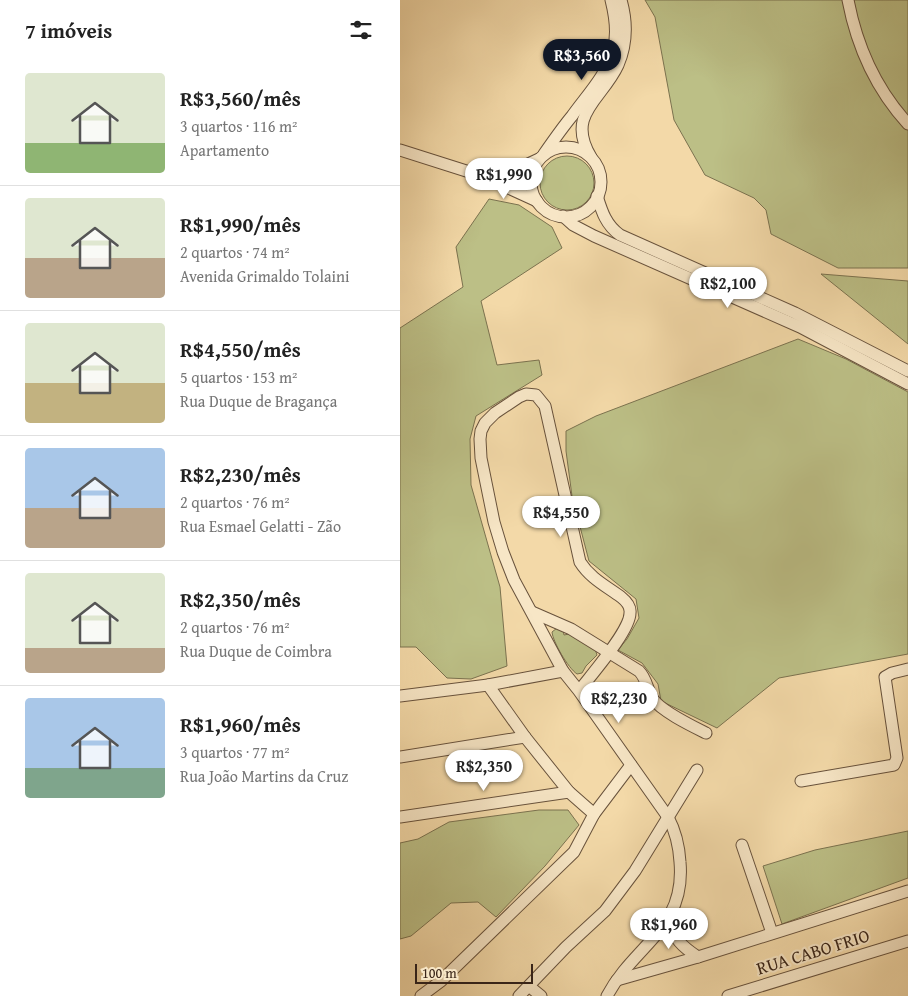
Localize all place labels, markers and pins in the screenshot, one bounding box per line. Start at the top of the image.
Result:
pin: R$3,560 [536,38,628,81]
pin: R$1,990 [458,158,550,200]
pin: R$2,100 [682,266,774,309]
pin: R$4,550 [515,496,607,538]
pin: R$2,230 [573,682,665,724]
pin: R$2,350 [438,750,530,792]
pin: R$1,960 [623,908,715,950]

